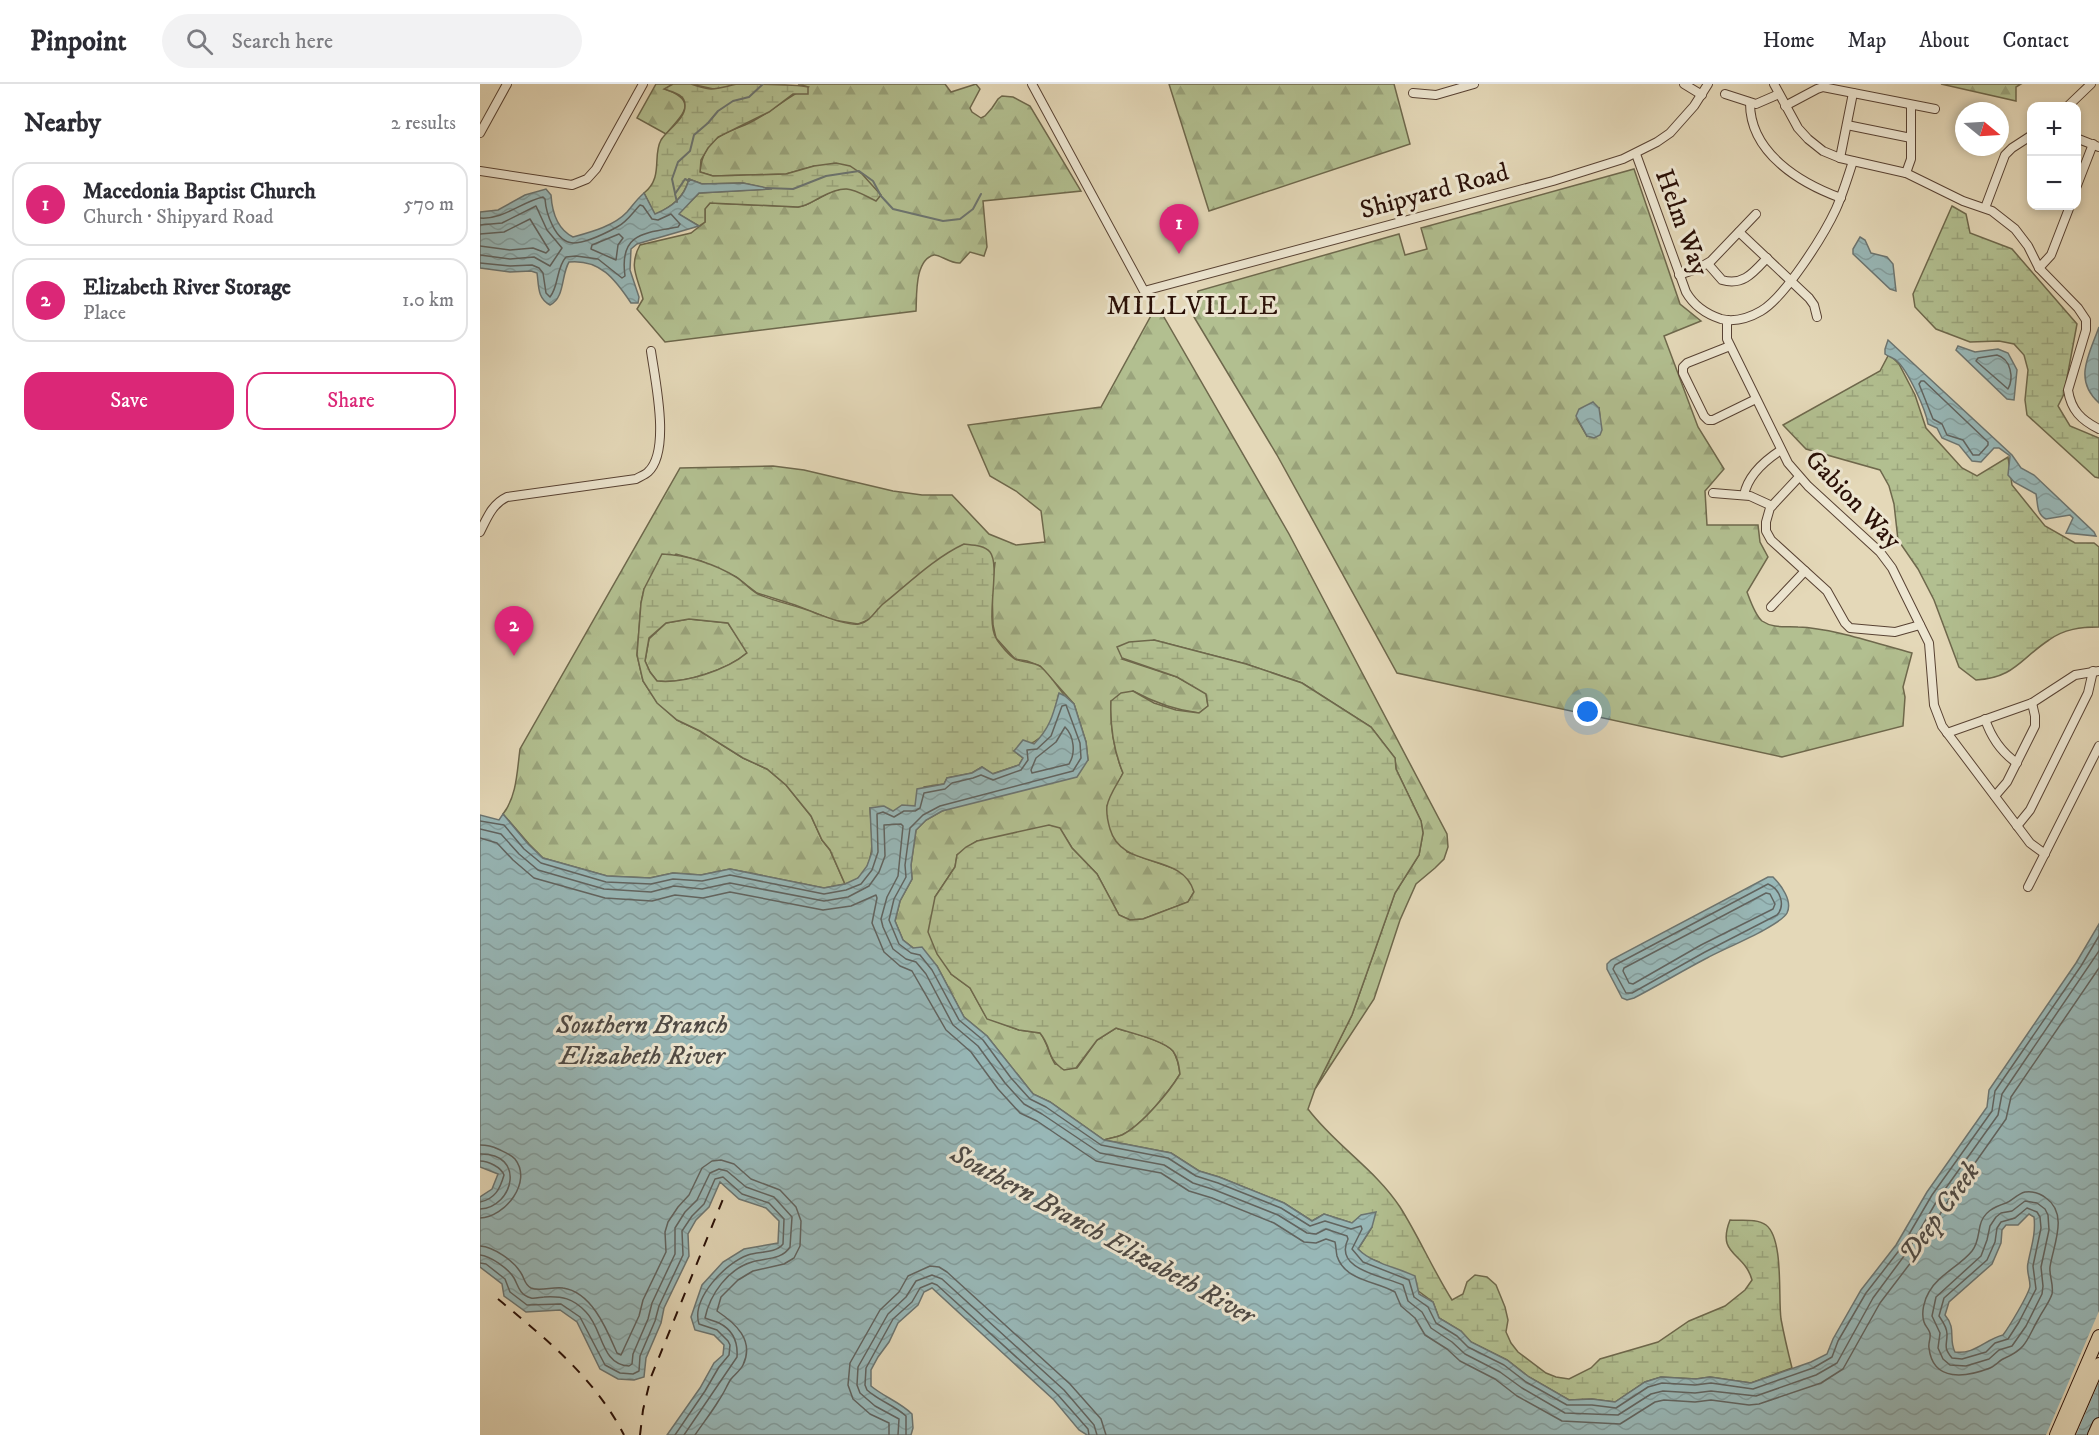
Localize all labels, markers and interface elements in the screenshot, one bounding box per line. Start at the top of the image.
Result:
search box [162,14,582,68]
text: Pinpoint [30,24,126,59]
icon: search [183,25,216,58]
text: Search here [231,28,333,55]
text: Home [1763,28,1815,54]
text: Map [1848,28,1886,54]
text: About [1919,28,1970,54]
text: Contact [2003,28,2069,54]
north arrow [1955,102,2009,156]
map controls [2027,102,2081,210]
button: + [2027,102,2081,156]
text: Nearby [24,107,101,140]
text: 2 results [391,111,456,136]
street label: Shipyard Road [1357,156,1512,227]
button: − [2027,156,2081,210]
street label: Helm Way [1647,165,1716,281]
text: Macedonia Baptist Church [83,178,316,205]
text: 1 [42,192,49,217]
text: 570 m [403,192,454,217]
pin: 1 [1160,204,1198,254]
text: Church · Shipyard Road [83,205,273,230]
text: Elizabeth River Storage [83,274,291,301]
text: 2 [41,288,50,313]
text: 1.0 km [402,288,454,313]
district label: MILLVILLE [1107,289,1279,323]
text: Place [83,301,126,326]
button: Save [24,372,234,430]
button: Share [246,372,456,430]
street label: Gabion Way [1797,443,1909,557]
pin: 2 [495,606,534,656]
your location [1573,697,1602,726]
water label: Southern Branch Elizabeth River [555,1008,728,1073]
water label: Southern Branch Elizabeth River [944,1136,1263,1334]
water label: Deep Creek [1892,1155,1988,1270]

